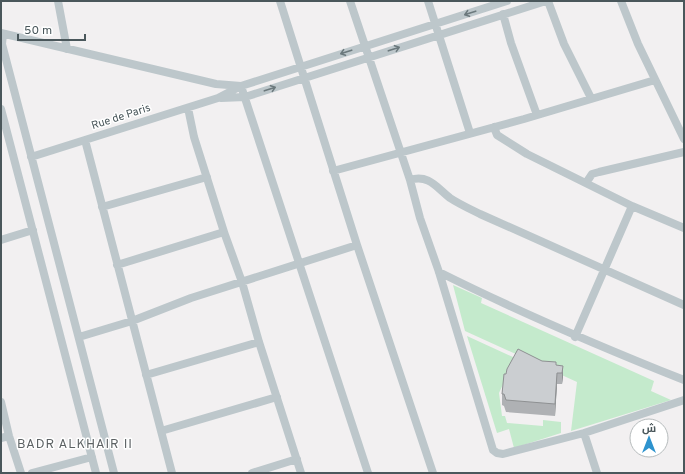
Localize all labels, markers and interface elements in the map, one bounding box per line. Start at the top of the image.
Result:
one-way arrow [464,10,477,17]
scale bar [18,16,85,42]
text: 50 m [24,23,52,39]
one-way arrow [387,45,399,53]
one-way arrow [340,49,353,56]
one-way arrow [263,85,276,92]
street label: Rue de Paris [90,101,152,133]
north arrow [629,418,669,458]
text: ش [642,422,656,436]
district label: BADR ALKHAIR II [17,437,133,453]

